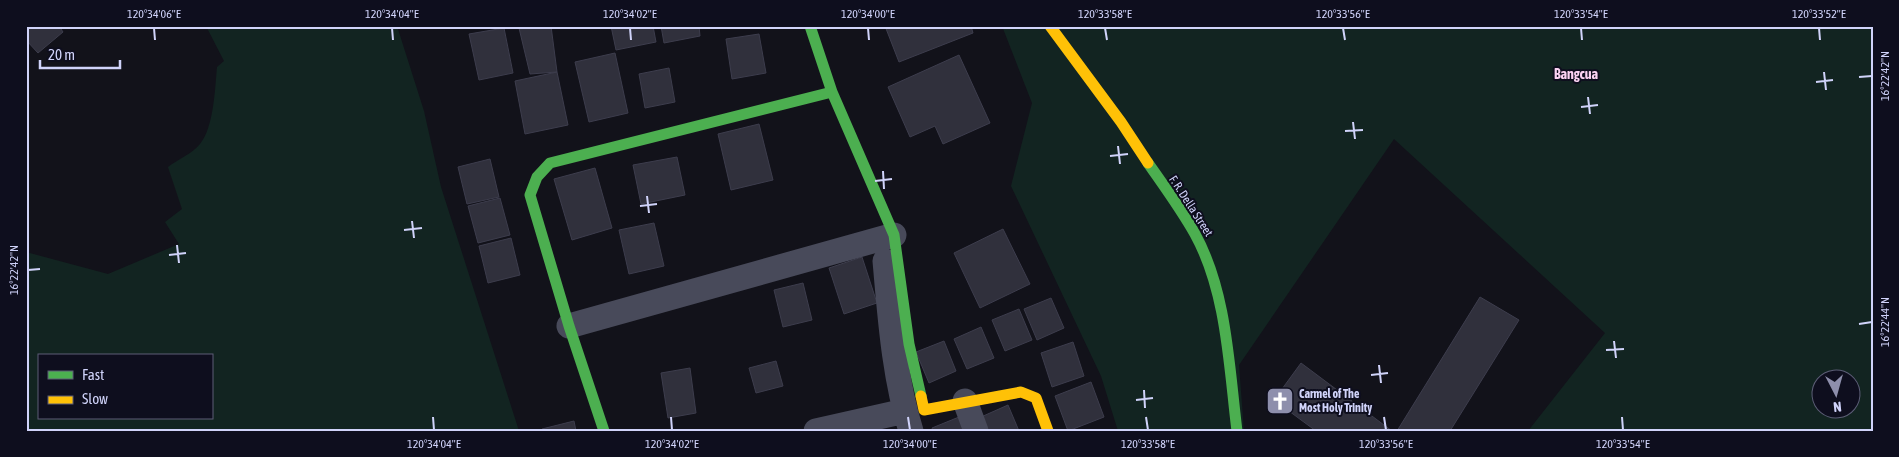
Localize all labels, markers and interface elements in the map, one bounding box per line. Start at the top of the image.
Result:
text: 120°34'06"E [127,7,181,21]
text: 120°34'04"E [365,7,419,21]
text: 120°34'02"E [603,7,657,21]
text: 120°34'00"E [841,7,895,21]
text: 120°33'58"E [1078,7,1132,21]
text: 120°33'56"E [1316,7,1370,21]
text: 120°33'54"E [1554,7,1608,21]
text: 120°33'52"E [1792,7,1846,21]
scale bar [40,38,120,70]
text: 20 m [48,46,75,63]
text: 16°22'42"N [1878,51,1892,101]
district label: Bangcua [1554,66,1599,82]
street label: F. R. Della Street [1166,173,1216,240]
text: 16°22'42"N [7,245,21,295]
text: 16°22'44"N [1878,297,1892,347]
legend [38,354,212,420]
text: Fast [82,366,104,383]
north arrow [1812,370,1862,420]
church icon: Carmel of The Most Holy Trinity [1265,386,1295,416]
place label: Carmel of The Most Holy Trinity [1299,387,1372,415]
text: Slow [82,390,108,407]
text: N [1832,399,1842,415]
text: 120°34'04"E [407,437,461,451]
text: 120°34'02"E [645,437,699,451]
text: 120°34'00"E [883,437,937,451]
text: 120°33'58"E [1121,437,1175,451]
text: 120°33'56"E [1359,437,1413,451]
text: 120°33'54"E [1596,437,1650,451]

